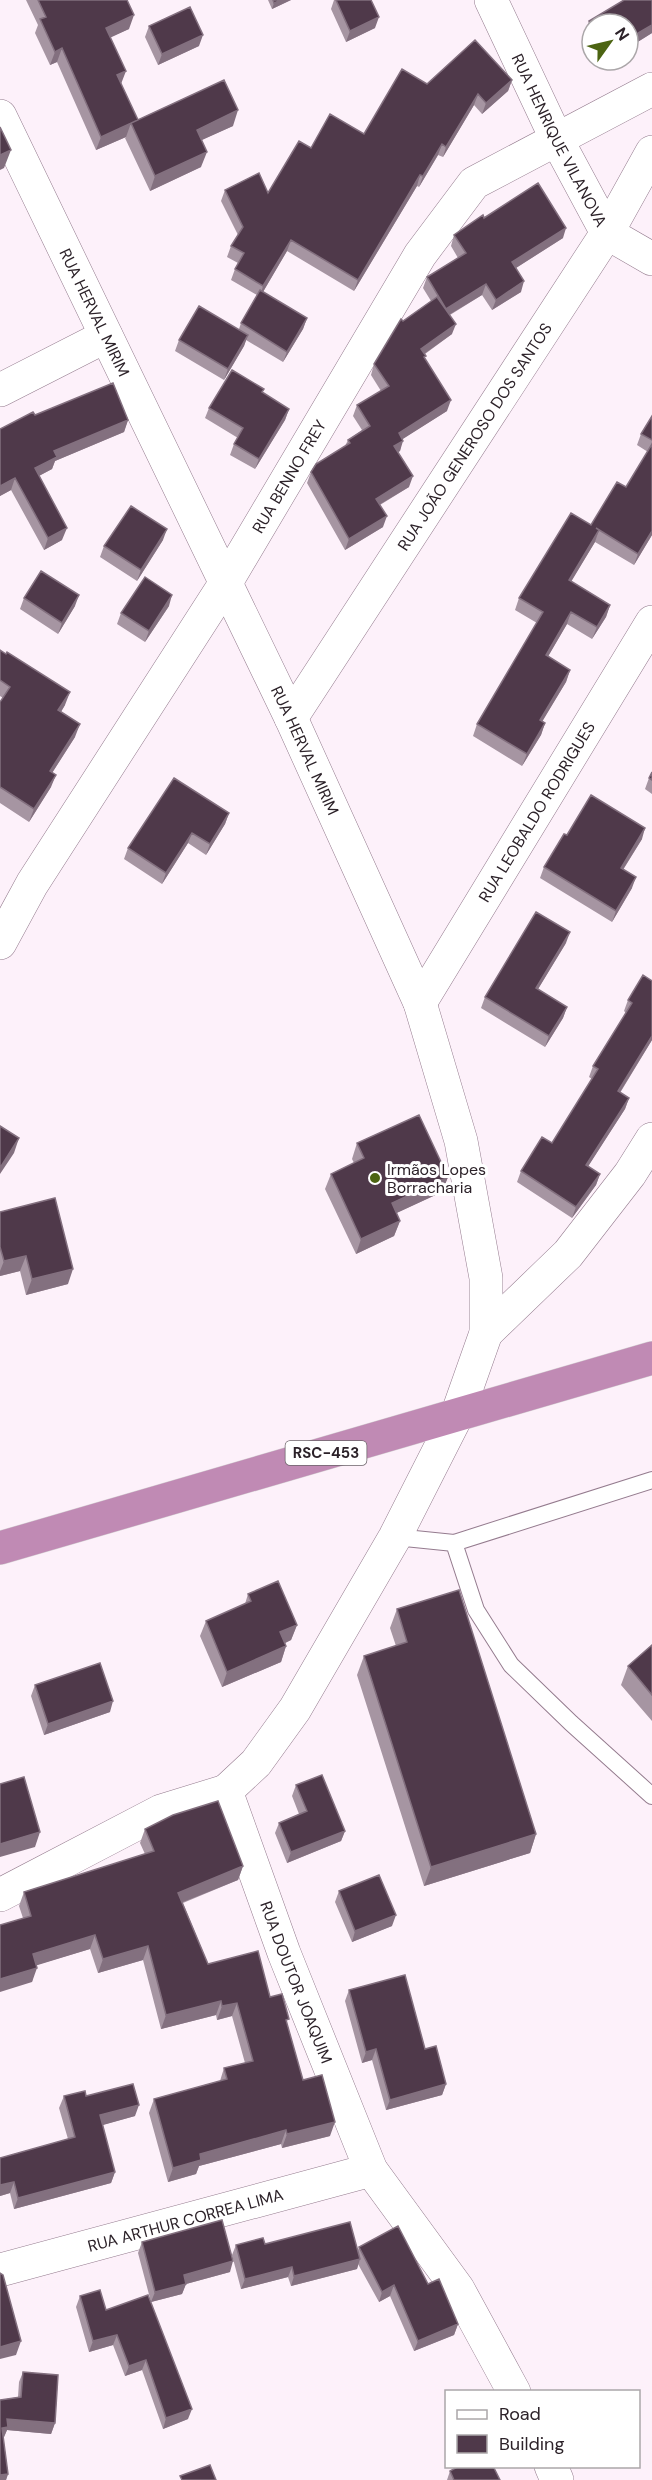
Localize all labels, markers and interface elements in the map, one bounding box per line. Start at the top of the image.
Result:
north arrow [580,12,640,72]
text: N [610,23,634,45]
street label: RUA HENRIQUE VILANOVA [507,50,612,231]
street label: RUA HERVAL MIRIM [55,245,134,380]
street label: RUA JOÃO GENEROSO DOS SANTOS [393,319,557,555]
street label: RUA BENNO FREY [248,416,331,537]
street label: RUA HERVAL MIRIM [266,683,344,818]
street label: RUA LEOBALDO RODRIGUES [474,718,600,906]
place label: Irmãos Lopes Borracharia [387,1159,486,1198]
marker: Irmãos Lopes Borracharia [368,1171,382,1185]
road number: RSC-453 [286,1441,366,1465]
street label: RUA DOUTOR JOAQUIM [255,1898,337,2067]
street label: RUA ARTHUR CORREA LIMA [85,2184,286,2257]
legend [445,2390,640,2468]
text: Road [499,2402,541,2426]
text: Building [499,2432,564,2456]

